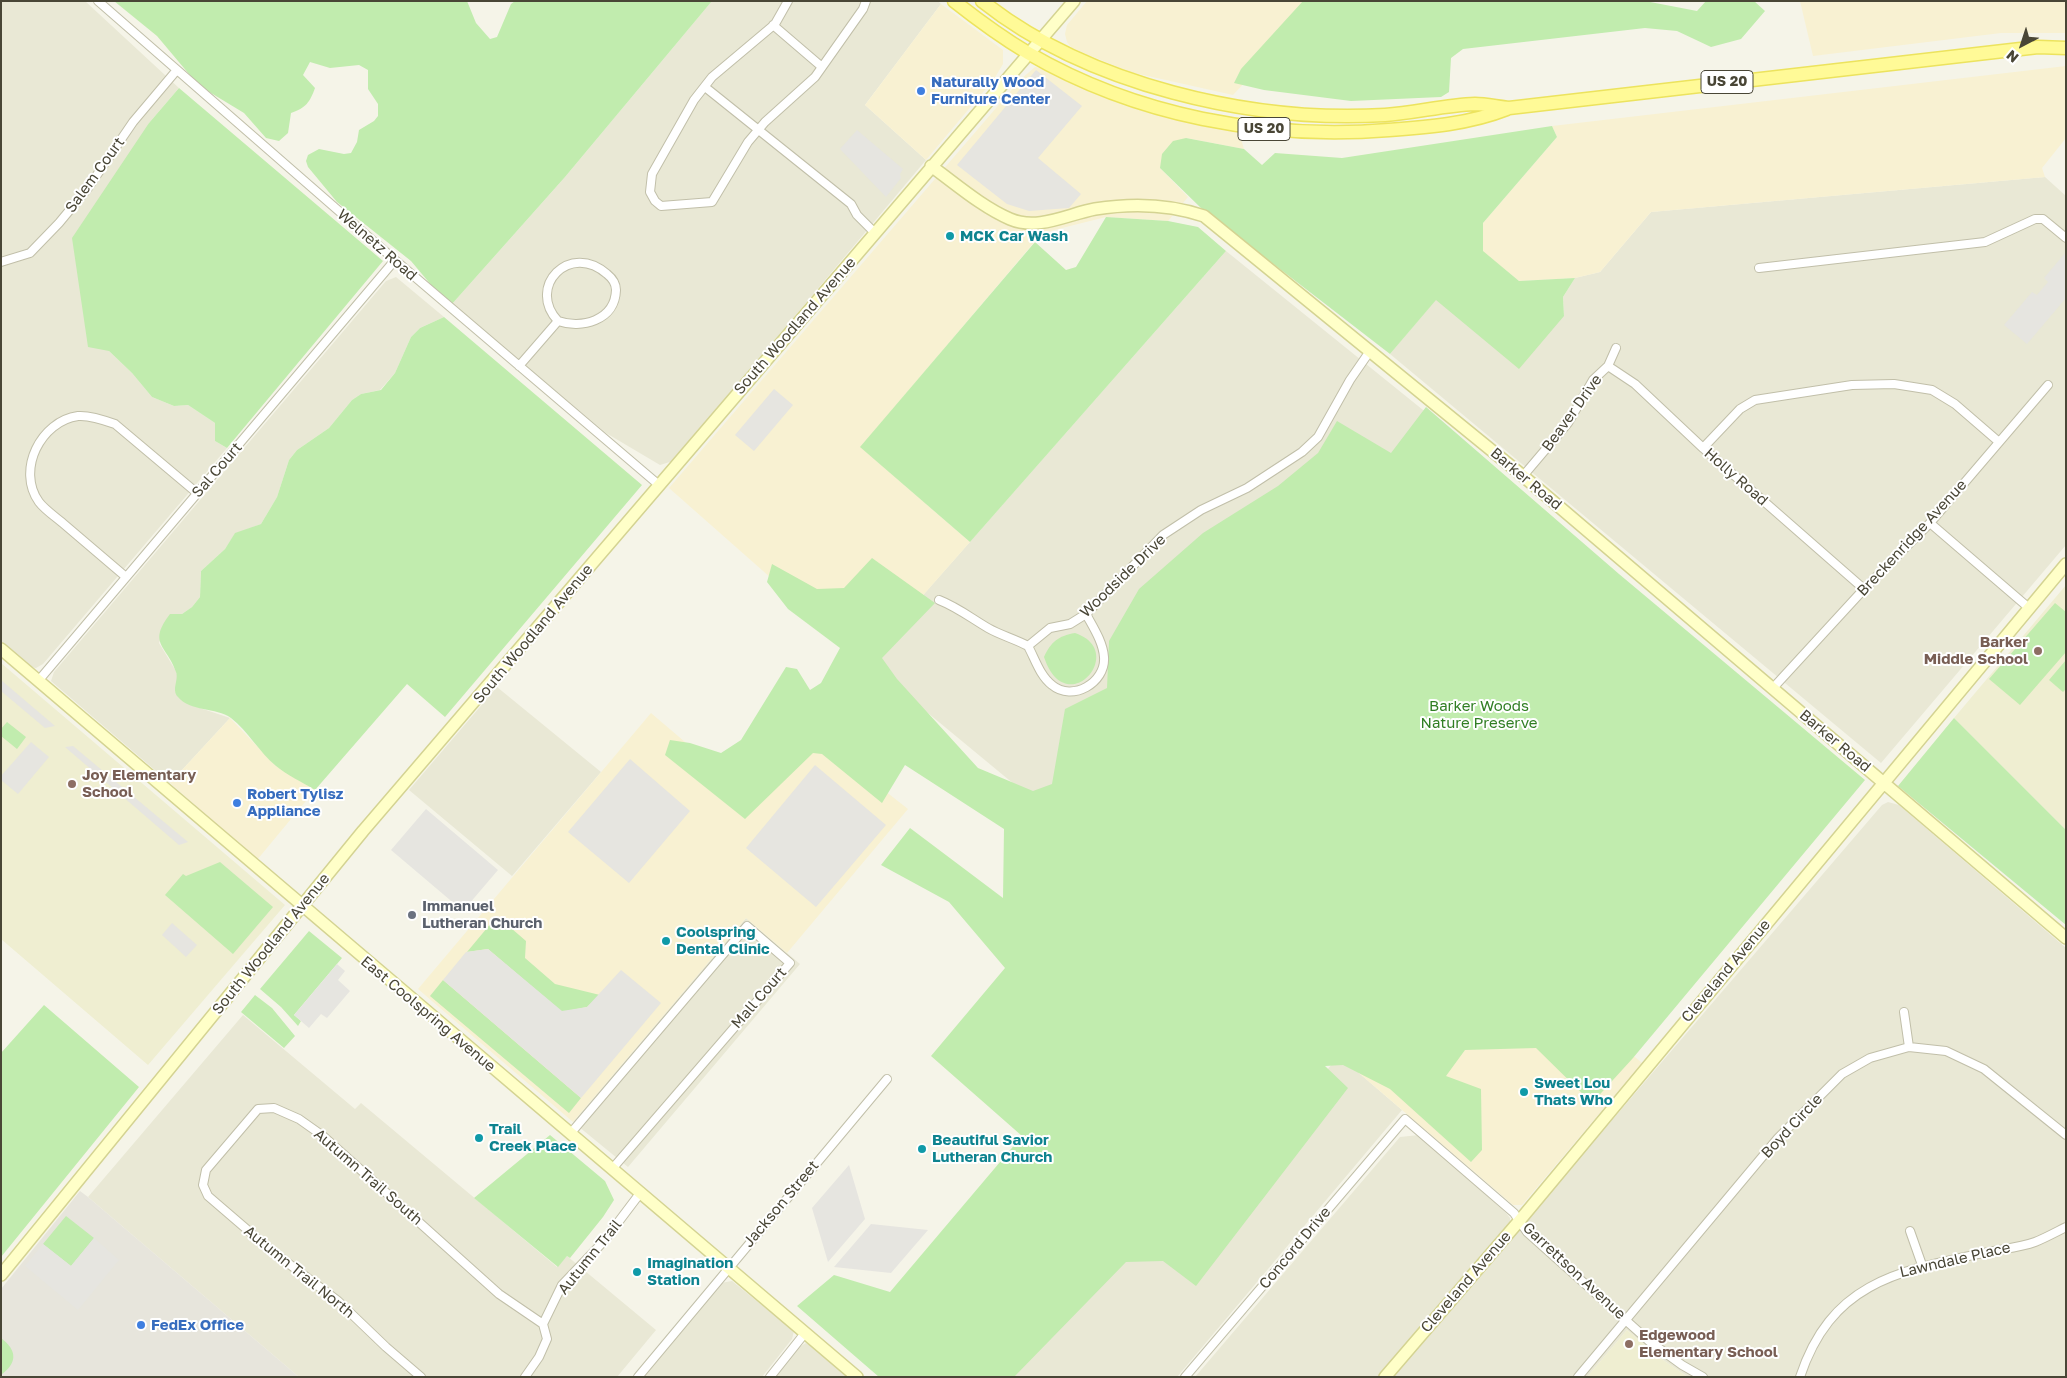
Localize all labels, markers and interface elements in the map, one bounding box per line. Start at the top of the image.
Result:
north arrow [1997,20,2047,70]
text: N [2003,47,2022,67]
road number: US 20 [1701,70,1753,94]
place label: Naturally Wood Furniture Center [931,73,1050,108]
marker: Naturally Wood Furniture Center [915,85,927,97]
road number: US 20 [1238,118,1290,140]
street label: Salem Court [62,134,128,216]
street label: Welnetz Road [333,206,421,284]
place label: MCK Car Wash [960,227,1068,245]
marker: MCK Car Wash [944,230,956,242]
street label: South Woodland Avenue [730,254,860,398]
street label: Beaver Drive [1538,371,1606,455]
street label: Sal Court [188,439,246,501]
street label: Barker Road [1487,444,1565,514]
street label: Holly Road [1700,444,1772,510]
street label: Breckenridge Avenue [1853,476,1971,600]
street label: Woodside Drive [1077,531,1169,621]
street label: South Woodland Avenue [470,561,596,707]
place label: Barker Middle School [1924,633,2028,668]
marker: Barker Middle School [2032,645,2044,657]
park label: Barker Woods Nature Preserve [1421,697,1537,732]
street label: Barker Road [1796,706,1874,776]
place label: Joy Elementary School [82,766,196,801]
marker: Joy Elementary School [66,778,78,790]
place label: Robert Tylisz Appliance [247,785,344,820]
marker: Robert Tylisz Appliance [231,797,243,809]
street label: South Woodland Avenue [209,870,333,1018]
place label: Immanuel Lutheran Church [422,897,542,932]
marker: Immanuel Lutheran Church [406,909,418,921]
street label: Cleveland Avenue [1678,916,1774,1026]
place label: Coolspring Dental Clinic [676,923,770,958]
marker: Coolspring Dental Clinic [660,935,672,947]
street label: East Coolspring Avenue [357,952,499,1076]
street label: Mall Court [728,964,790,1032]
place label: Sweet Lou Thats Who [1534,1074,1613,1109]
marker: Sweet Lou Thats Who [1518,1086,1530,1098]
street label: Boyd Circle [1758,1090,1826,1162]
place label: Trail Creek Place [489,1120,577,1155]
street label: Autumn Trail South [310,1125,426,1229]
place label: Beautiful Savior Lutheran Church [932,1131,1052,1166]
marker: Trail Creek Place [473,1132,485,1144]
marker: Beautiful Savior Lutheran Church [916,1143,928,1155]
street label: Jackson Street [739,1157,823,1251]
street label: Concord Drive [1256,1203,1334,1293]
street label: Autumn Trail [554,1216,626,1298]
street label: Garrettson Avenue [1519,1219,1629,1323]
street label: Autumn Trail North [240,1222,358,1322]
street label: Cleveland Avenue [1417,1228,1515,1336]
street label: Lawndale Place [1898,1239,2012,1281]
place label: Imagination Station [647,1254,733,1289]
marker: Imagination Station [631,1266,643,1278]
place label: FedEx Office [151,1316,244,1334]
marker: FedEx Office [135,1319,147,1331]
place label: Edgewood Elementary School [1639,1326,1778,1361]
marker: Edgewood Elementary School [1623,1338,1635,1350]

